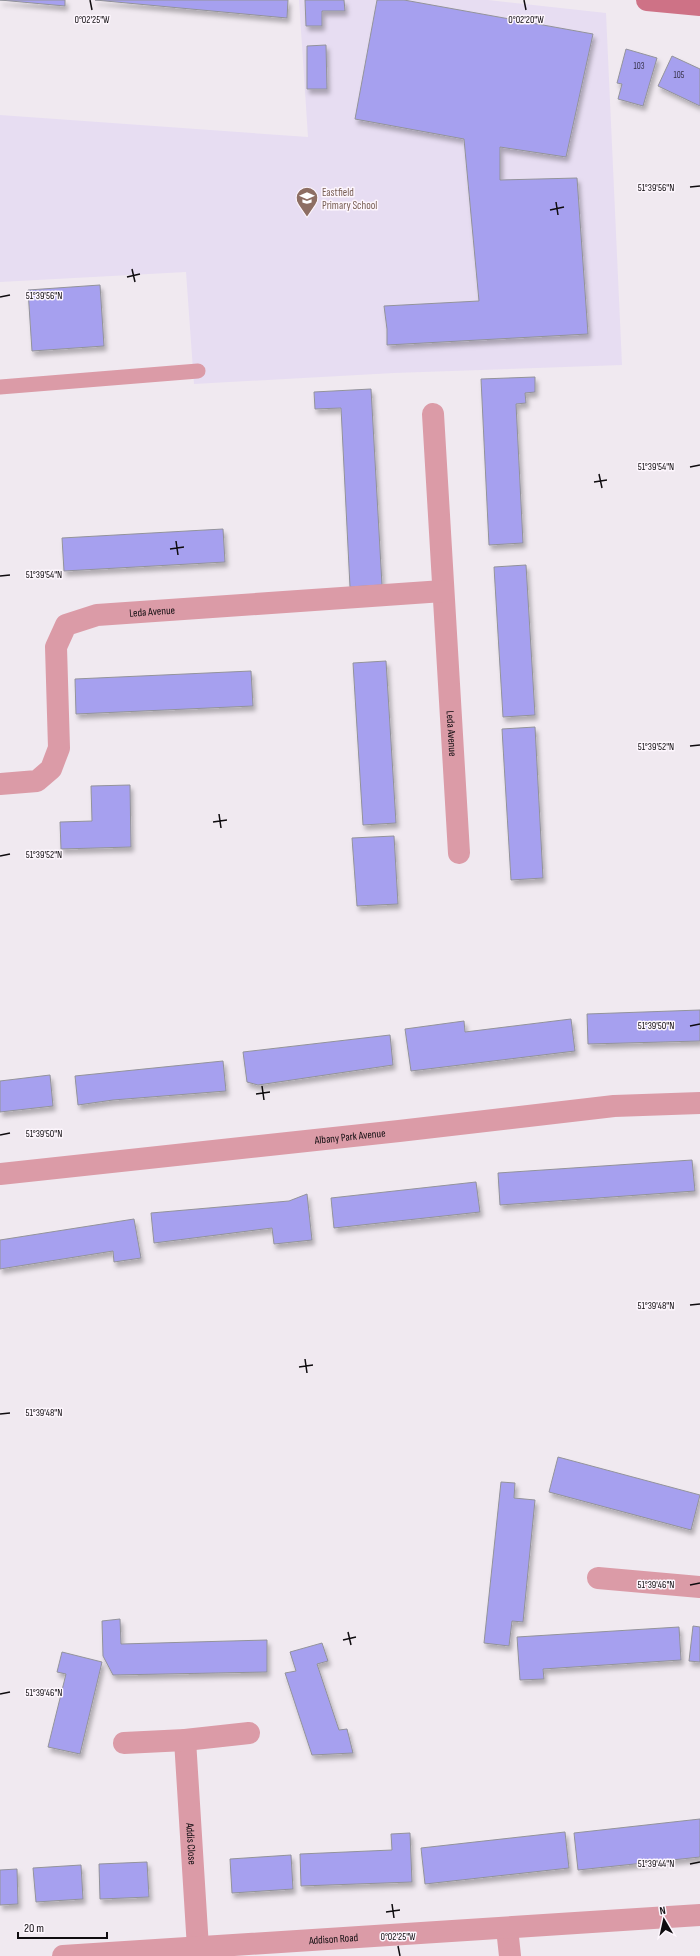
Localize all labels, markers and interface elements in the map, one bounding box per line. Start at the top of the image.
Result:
text: 0°02'25"W [74,14,110,26]
text: 0°02'20"W [508,14,544,26]
house number: 103 [634,61,645,72]
house number: 105 [674,70,685,81]
text: 51°39'56"N [638,182,674,194]
school or university icon: Eastfield Primary School [294,185,320,218]
place label: Eastfield Primary School [322,186,377,212]
text: 51°39'56"N [26,290,62,302]
text: 51°39'54"N [638,461,674,473]
text: 51°39'54"N [26,569,62,581]
street label: Leda Avenue [129,604,175,620]
street label: Leda Avenue [444,710,459,757]
text: 51°39'52"N [638,741,674,753]
text: 51°39'52"N [26,849,62,861]
text: 51°39'50"N [638,1020,674,1032]
street label: Albany Park Avenue [313,1127,386,1147]
text: 51°39'50"N [26,1128,62,1140]
text: 51°39'48"N [638,1300,674,1312]
text: 51°39'48"N [26,1407,62,1419]
text: 51°39'46"N [638,1579,674,1591]
text: 51°39'46"N [26,1687,62,1699]
street label: Addis Close [183,1822,199,1865]
text: 51°39'44"N [638,1858,674,1870]
north arrow [644,1900,684,1940]
text: N [659,1904,667,1917]
scale bar [18,1914,107,1940]
text: 20 m [24,1921,44,1936]
street label: Addison Road [308,1931,359,1947]
text: 0°02'25"W [380,1931,416,1943]

